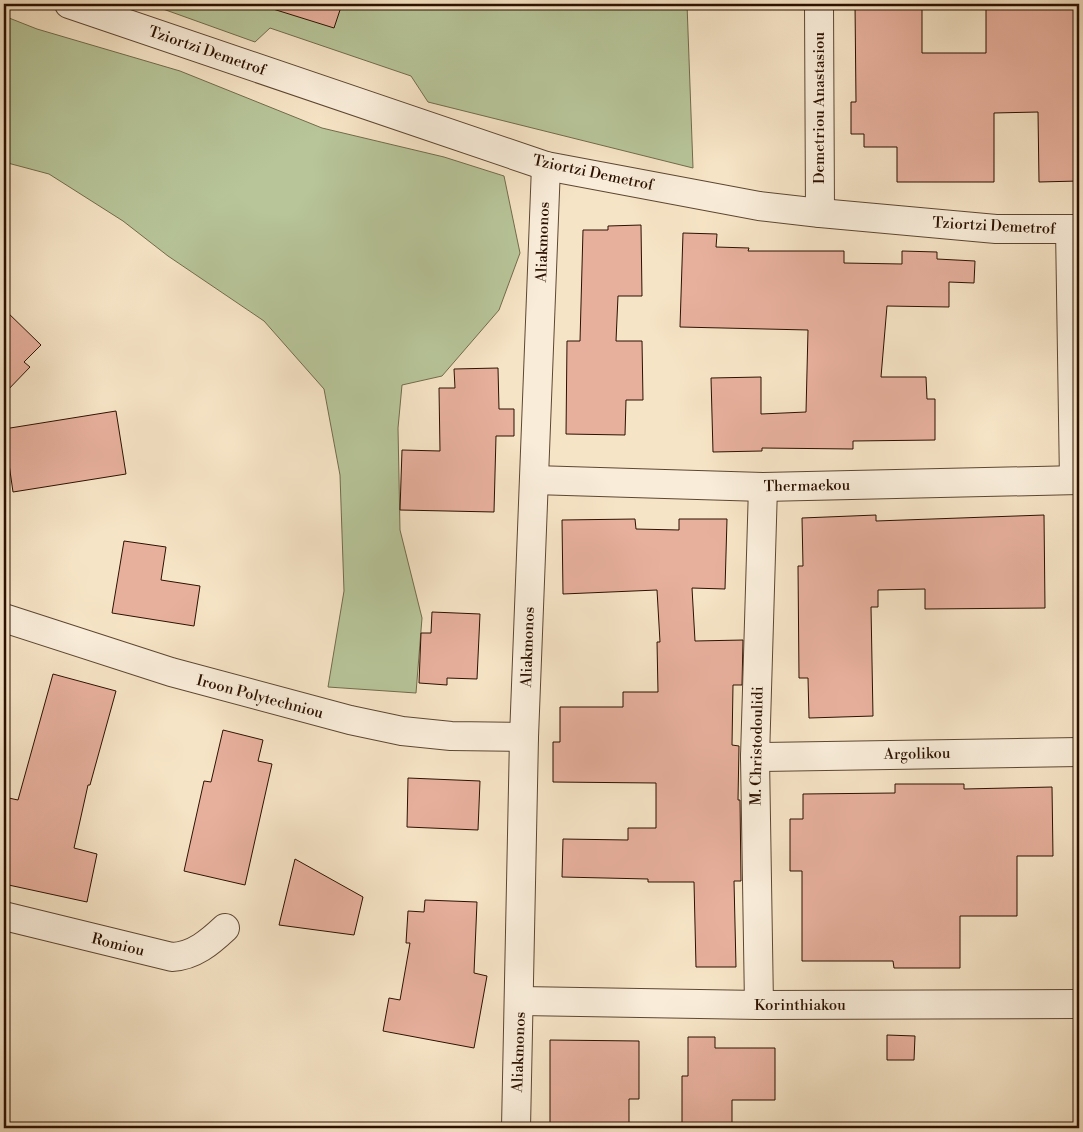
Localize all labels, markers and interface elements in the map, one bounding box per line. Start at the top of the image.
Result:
street label: Tziortzi Demetrof [146,22,269,80]
street label: Demetriou Anastasiou [810,31,829,184]
street label: Tziortzi Demetrof [531,151,656,195]
street label: Aliakmonos [532,201,554,284]
street label: Tziortzi Demetrof [932,213,1056,239]
street label: Thermaekou [764,476,851,496]
street label: Aliakmonos [517,606,539,689]
street label: Iroon Polytechniou [195,671,326,723]
street label: M. Christodoulidi [746,686,768,806]
street label: Argolikou [882,744,951,764]
street label: Romiou [90,929,147,961]
street label: Korinthiakou [754,996,846,1015]
street label: Aliakmonos [508,1011,530,1094]

